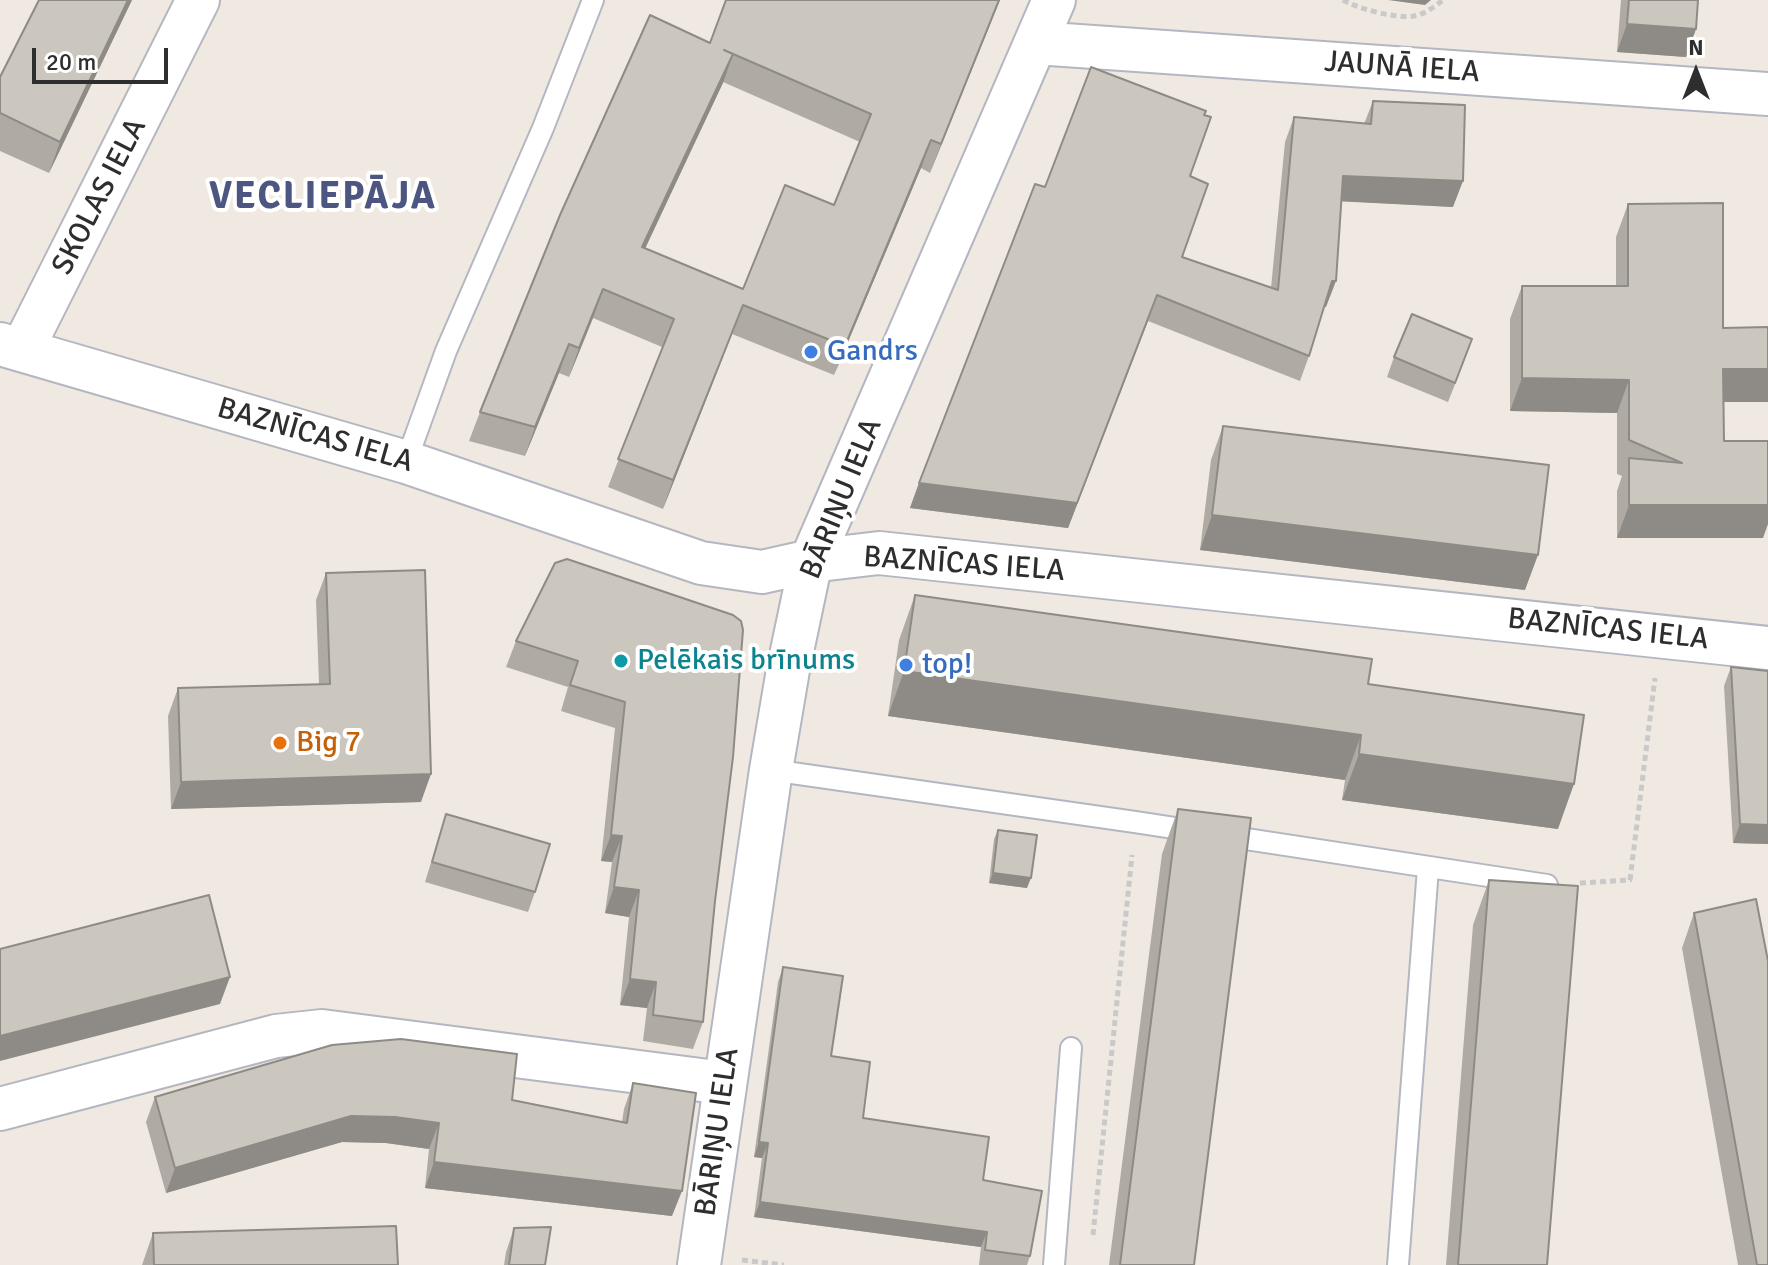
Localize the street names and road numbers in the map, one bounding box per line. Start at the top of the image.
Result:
street label: JAUNĀ IELA [1323,45,1481,91]
street label: SKOLAS IELA [45,113,155,281]
street label: BAZNĪCAS IELA [213,391,417,481]
street label: BĀRIŅU IELA [793,414,891,584]
street label: BAZNĪCAS IELA [862,540,1066,590]
street label: BAZNĪCAS IELA [1506,602,1710,658]
street label: BĀRIŅU IELA [688,1045,748,1219]

